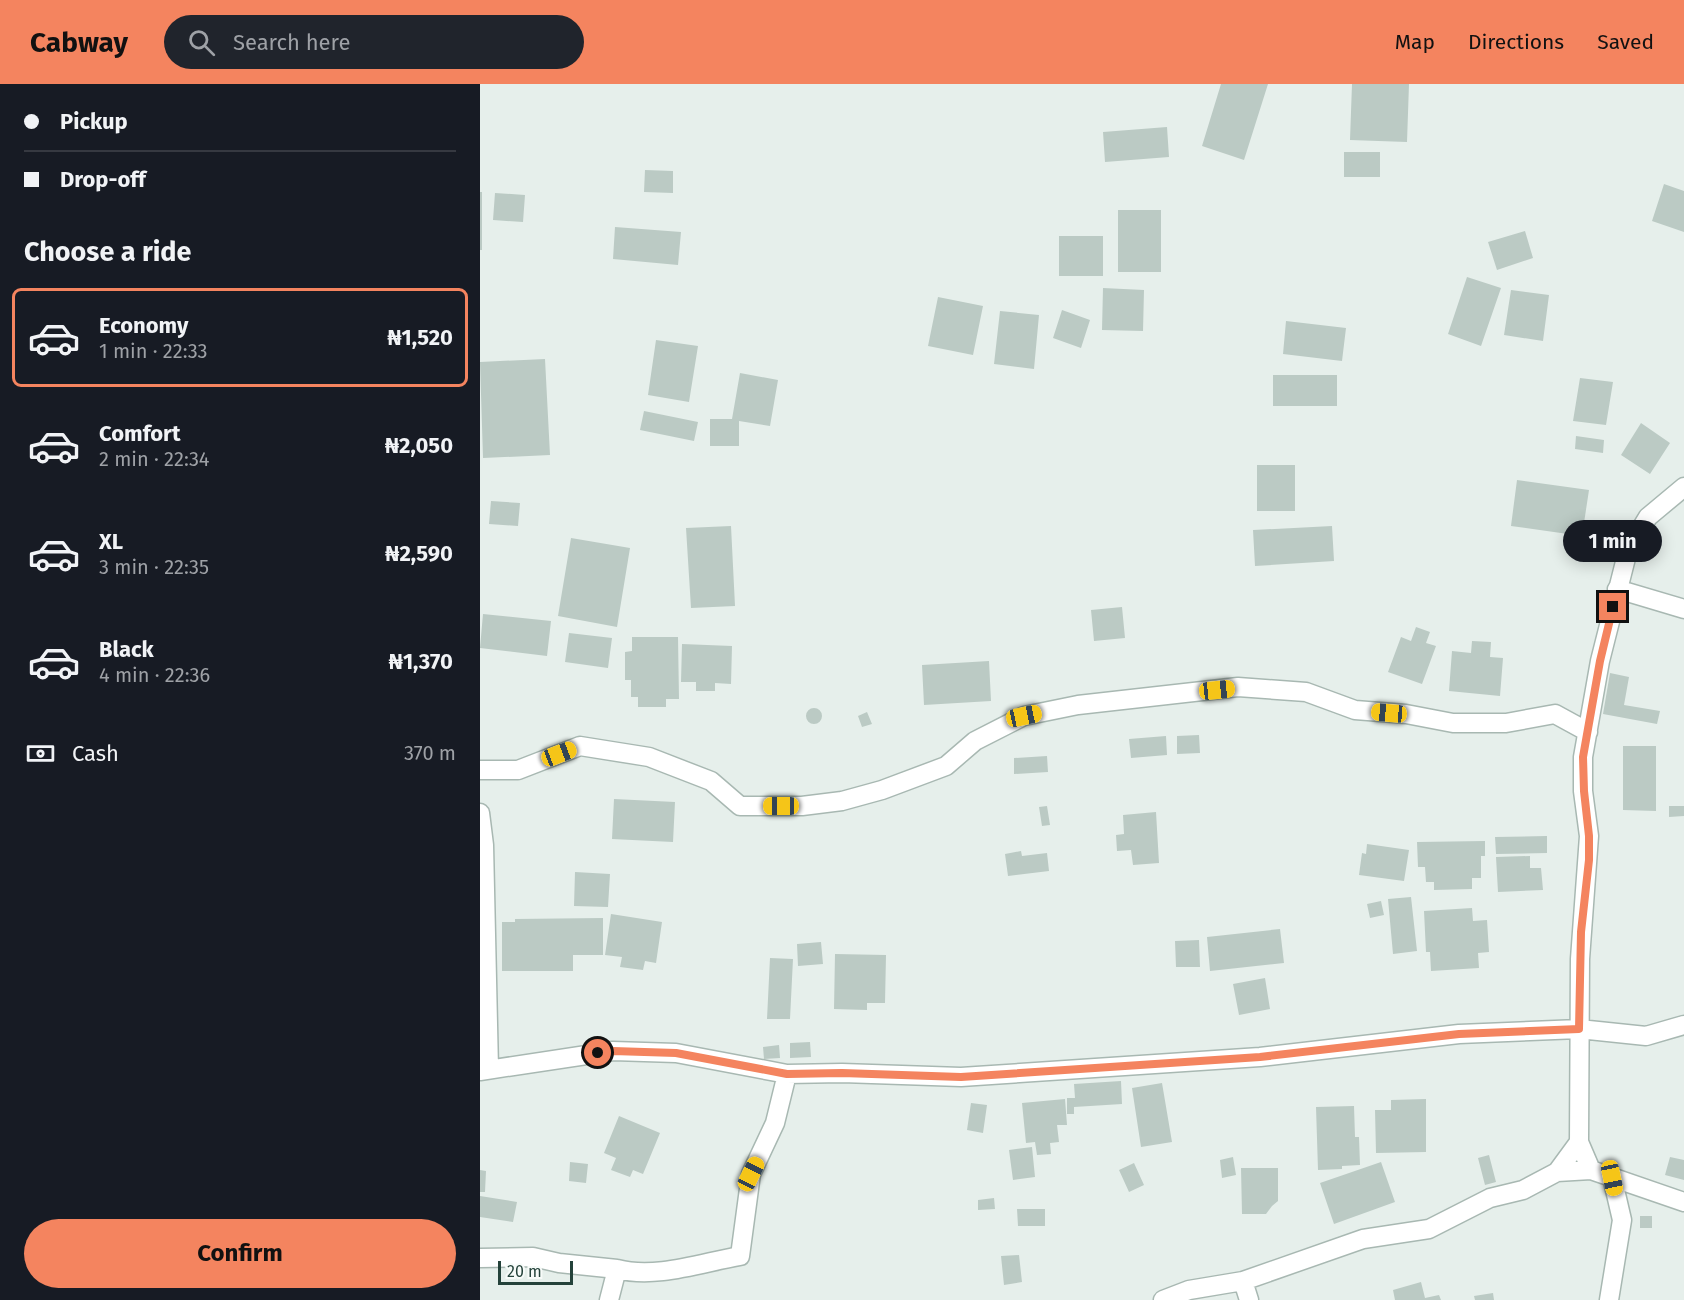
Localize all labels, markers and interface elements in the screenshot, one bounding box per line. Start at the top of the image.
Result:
search box [164,15,584,69]
text: Cabway [30,26,128,59]
icon: search [185,26,218,59]
text: Search here [233,29,350,56]
text: Map [1395,29,1435,55]
text: Directions [1468,29,1564,55]
text: Saved [1597,29,1654,55]
text: Pickup [60,108,128,135]
text: Drop-off [60,166,146,193]
text: Choose a ride [24,236,191,268]
icon: car [27,311,81,365]
text: Economy [99,312,188,339]
text: ₦1,520 [387,324,453,351]
text: 1 min · 22:33 [99,339,208,363]
icon: car [27,419,81,473]
text: Comfort [99,420,180,447]
text: ₦2,050 [385,432,453,459]
text: 2 min · 22:34 [99,447,209,471]
callout: 1 min [1564,520,1662,562]
icon: car [27,527,81,581]
text: XL [99,528,123,555]
text: 1 min [1588,529,1637,553]
text: ₦2,590 [385,540,453,567]
text: 3 min · 22:35 [99,555,209,579]
route end [1599,593,1626,620]
icon: car [27,635,81,689]
text: Black [99,636,154,663]
text: ₦1,370 [388,648,453,675]
text: 4 min · 22:36 [99,663,210,687]
car [1198,679,1236,701]
car [1370,702,1408,724]
car [1005,703,1043,729]
icon: cash [24,737,57,770]
car [539,739,579,769]
text: Cash [72,740,119,767]
text: 370 m [404,741,456,765]
car [763,797,799,815]
route start [584,1039,611,1066]
car [735,1154,767,1194]
car [1599,1159,1625,1197]
button: Confirm [24,1219,456,1288]
scale bar [498,1258,573,1286]
text: 20 m [507,1262,542,1281]

